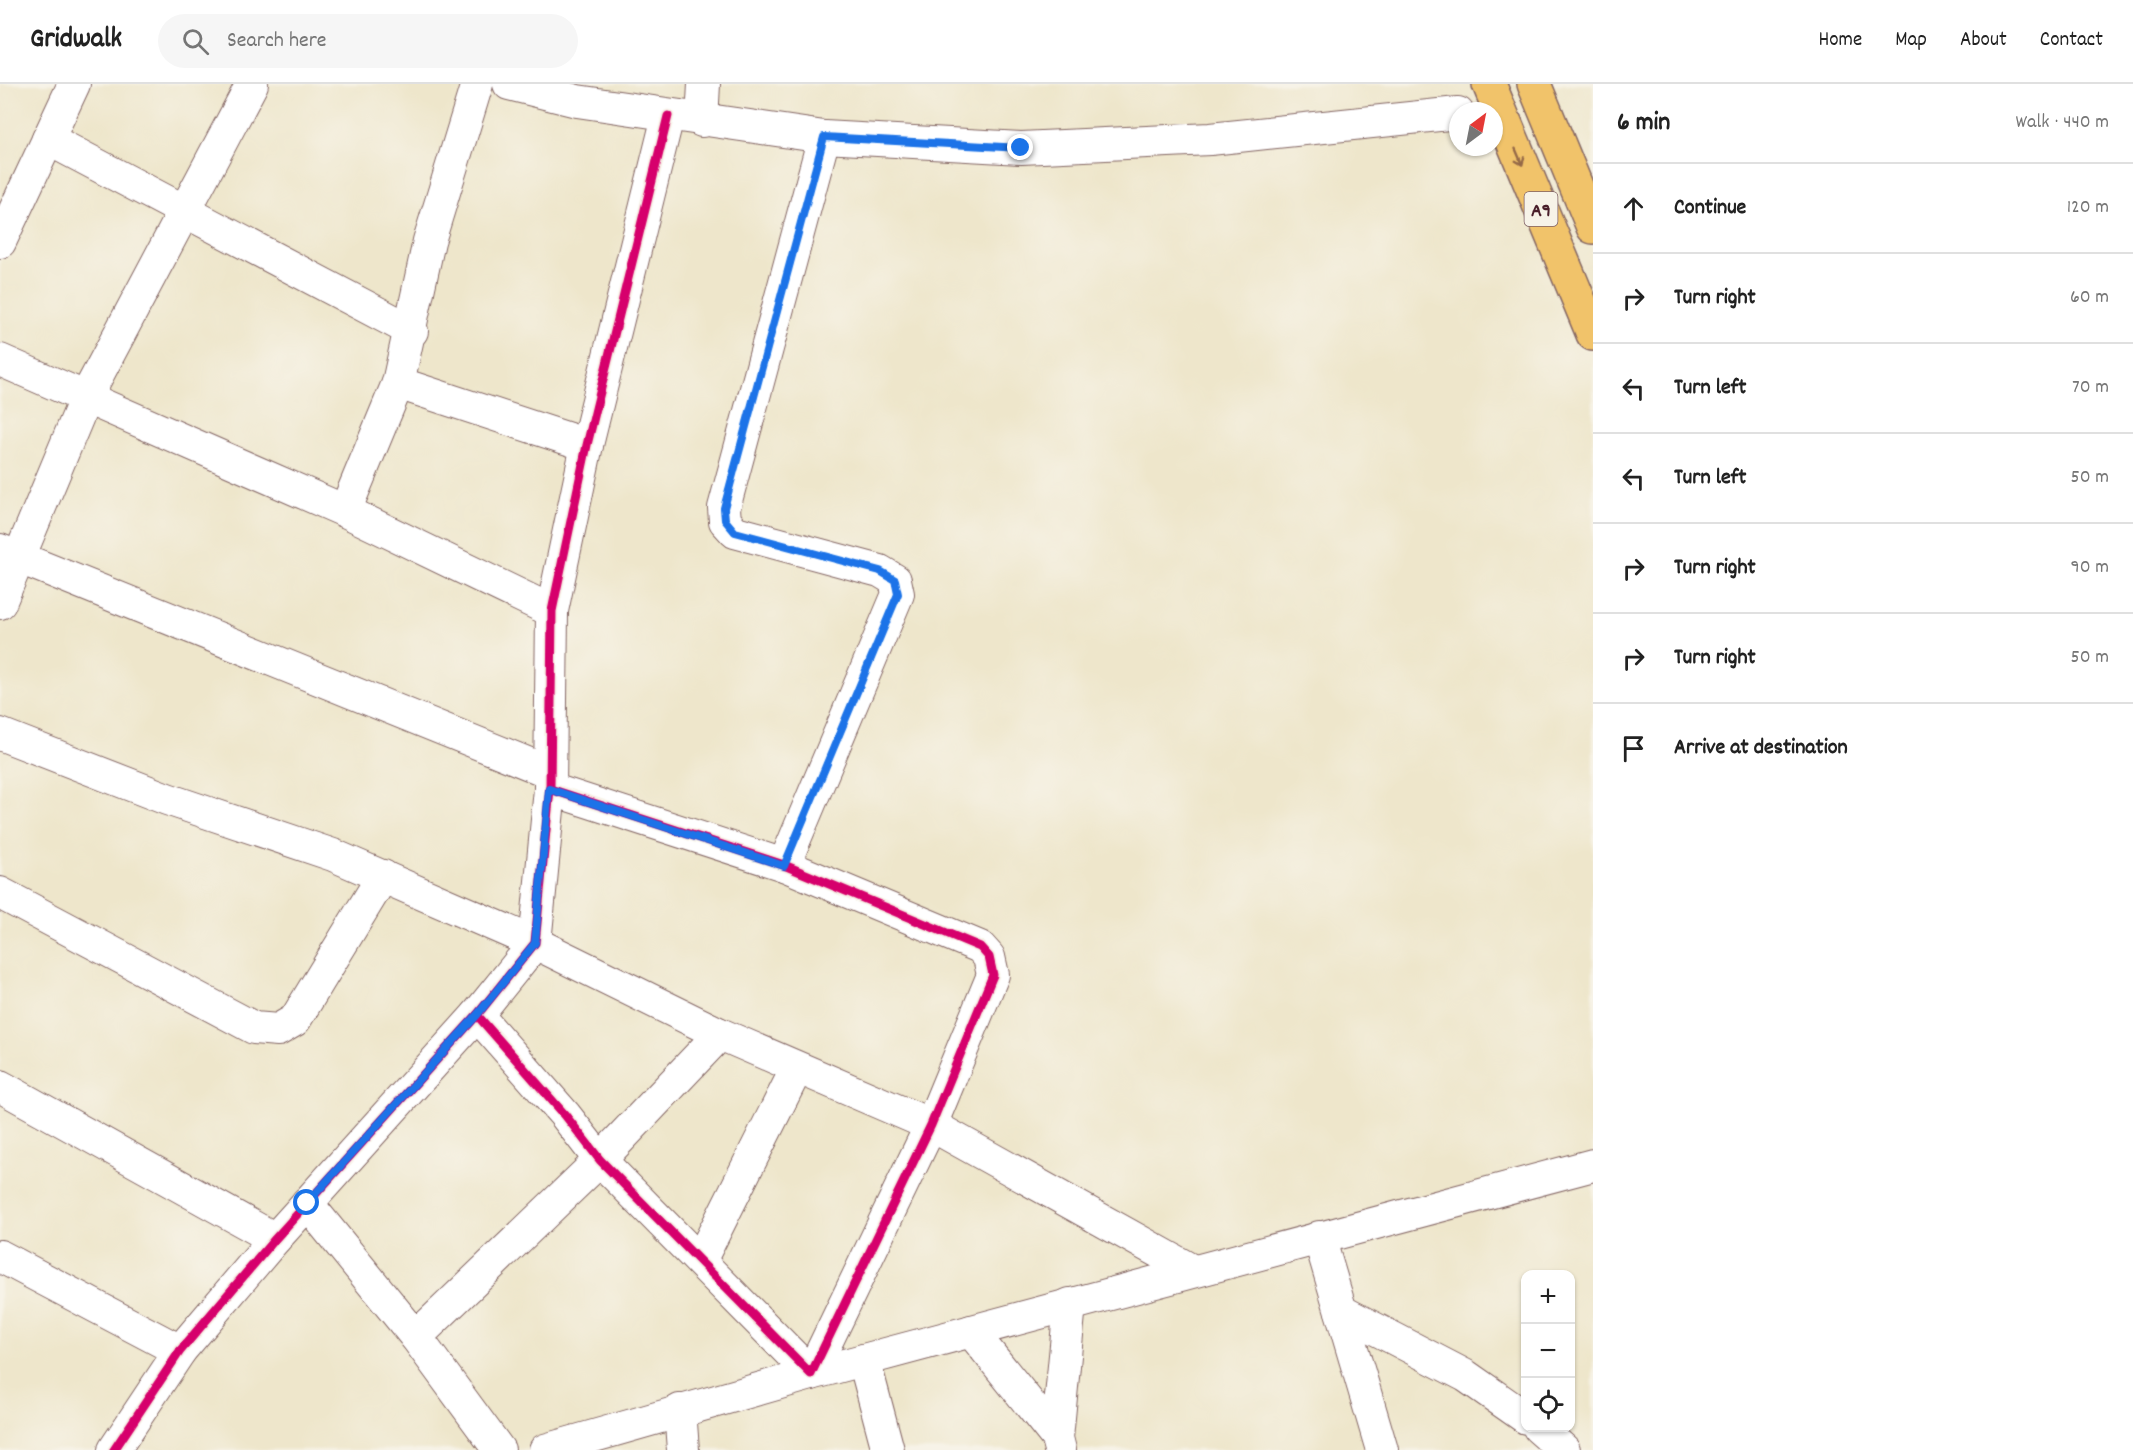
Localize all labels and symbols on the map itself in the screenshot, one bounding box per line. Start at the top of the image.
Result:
north arrow [1449,102,1503,156]
route end [1007,134,1033,160]
one-way arrow [1514,148,1526,166]
road number: A9 [1524,192,1558,226]
route start [293,1189,319,1215]

